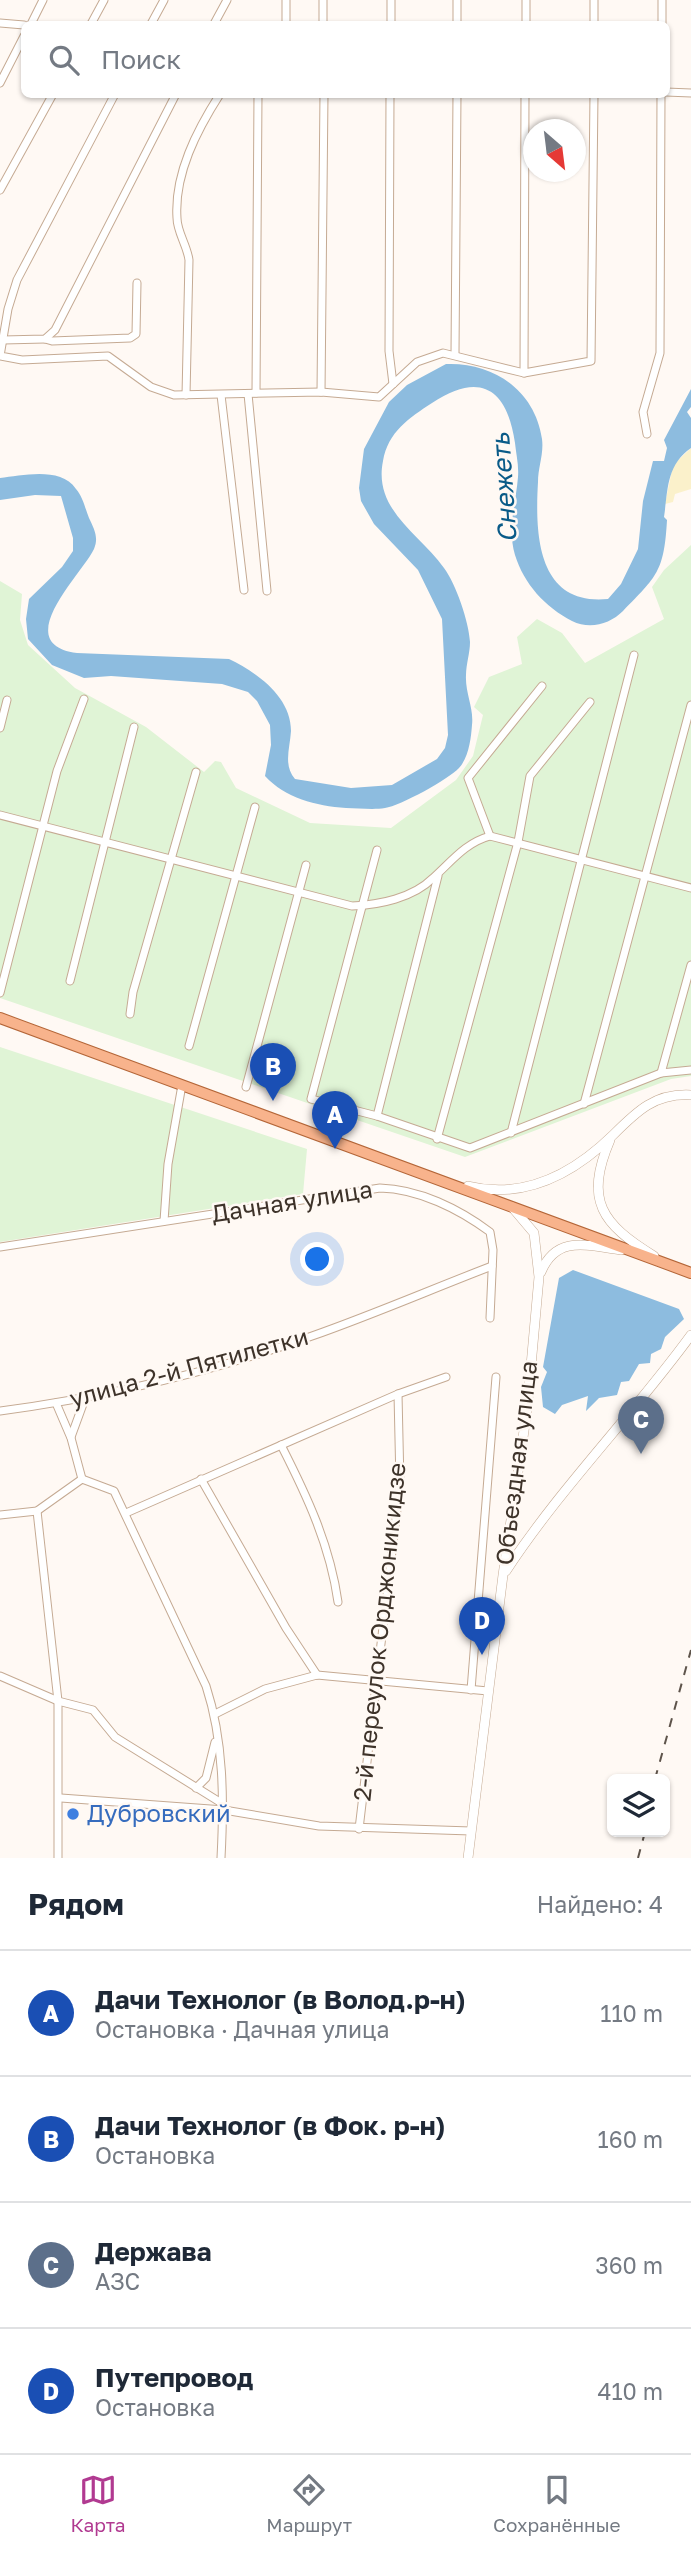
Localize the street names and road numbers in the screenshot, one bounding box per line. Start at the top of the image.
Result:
street label: Дачная улица [209,1173,374,1228]
street label: улица 2-й Пятилетки [66,1321,311,1412]
street label: Объездная улица [489,1359,542,1567]
street label: 2-й переулок Орджоникидзе [346,1461,411,1803]

